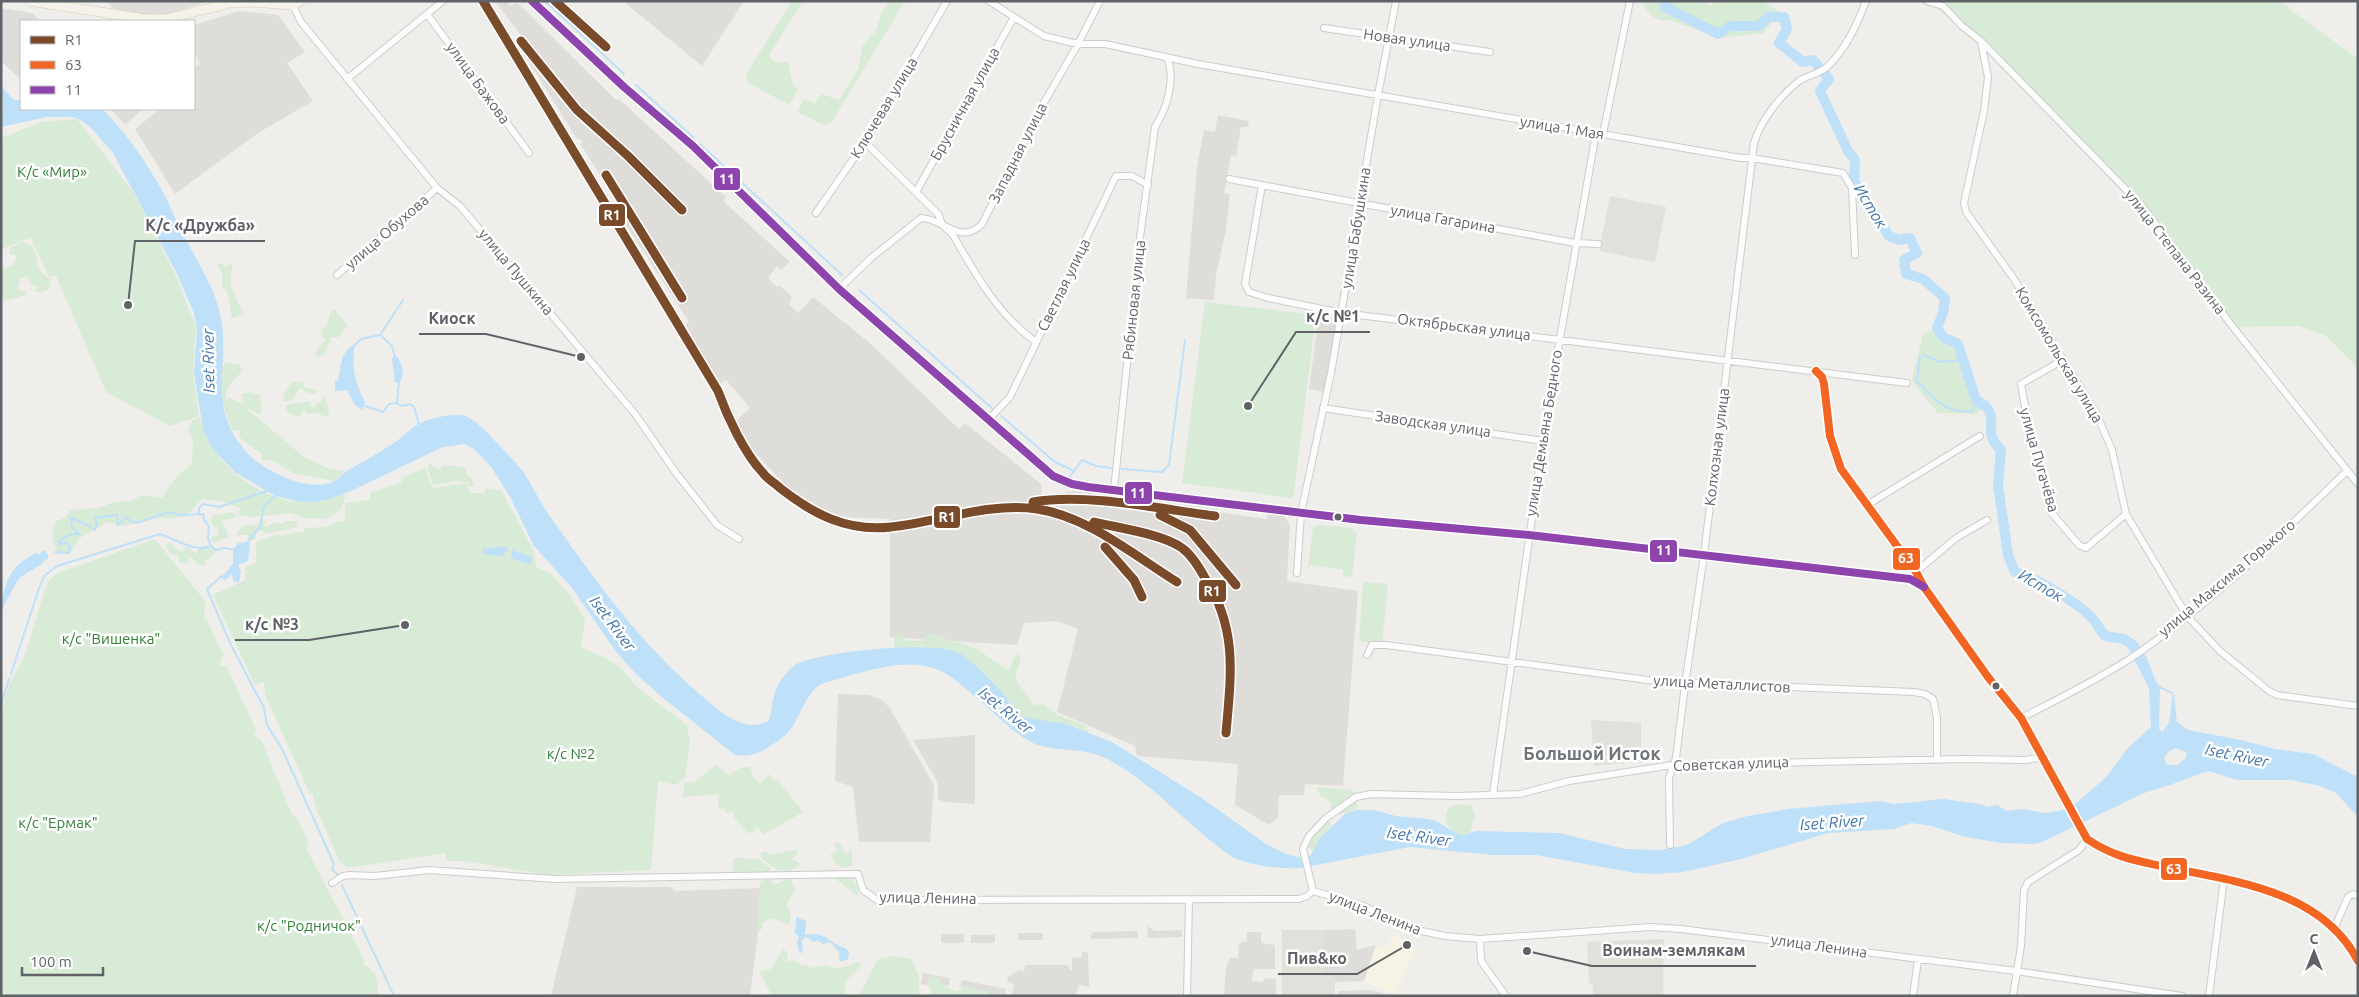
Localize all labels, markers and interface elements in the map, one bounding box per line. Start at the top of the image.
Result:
legend [20,20,195,110]
street label: Новая улица [1362,25,1452,54]
text: R1 [65,31,83,48]
street label: улица Бажова [443,38,514,127]
street label: Брусничная улица [926,44,1003,163]
street label: Ключевая улица [847,54,920,161]
text: 63 [65,56,82,73]
text: 11 [65,81,82,98]
street label: Западная улица [985,100,1050,206]
street label: улица 1 Мая [1519,112,1605,143]
park label: К/с «Мир» [17,163,87,180]
street label: улица Бабушкина [1338,166,1373,290]
line badge: 11 [713,167,741,191]
text: 11 [719,171,735,187]
water label: Исток [1851,180,1892,232]
street label: улица Степана Разина [2121,186,2229,317]
street label: улица Обухова [342,191,432,272]
street label: улица Гагарина [1389,201,1497,236]
line badge: R1 [598,203,626,227]
text: R1 [603,207,621,223]
callout: К/с «Дружба» [135,210,265,241]
text: К/с «Дружба» [145,216,255,234]
street label: улица Пушкина [475,225,557,318]
street label: Светлая улица [1034,236,1093,334]
street label: Рябиновая улица [1119,239,1148,361]
street label: Комсомольская улица [2012,284,2107,426]
callout: к/с №1 [1296,301,1370,332]
callout: Киоск [419,303,486,334]
text: к/с №1 [1306,307,1360,325]
text: Киоск [428,309,476,327]
street label: Октябрьская улица [1396,310,1532,343]
water label: Iset River [198,328,218,393]
street label: улица Демьяна Бедного [1522,348,1565,517]
street label: Колхозная улица [1701,387,1732,507]
street label: улица Пугачёва [2016,406,2063,514]
street label: Заводская улица [1374,407,1492,440]
line badge: 11 [1124,481,1153,505]
text: 11 [1130,485,1146,501]
line badge: R1 [933,505,961,529]
text: R1 [938,509,956,525]
unlabelled marker [1333,512,1343,522]
street label: улица Максима Горького [2155,516,2298,640]
line badge: 11 [1649,539,1678,563]
text: 11 [1656,542,1672,558]
line badge: 63 [1892,547,1921,571]
text: 63 [1898,550,1914,566]
water label: Исток [2015,565,2067,605]
line badge: R1 [1198,579,1227,603]
text: R1 [1203,583,1221,599]
water label: Iset River [586,592,640,655]
callout: к/с №3 [235,609,309,640]
text: к/с №3 [245,615,299,633]
park label: к/с "Вишенка" [62,630,160,647]
street label: улица Металлистов [1653,671,1791,696]
unlabelled marker [1991,681,2001,691]
water label: Iset River [975,683,1037,738]
water label: Iset River [2204,740,2271,771]
district label: Большой Исток [1523,743,1661,763]
park label: к/с №2 [547,745,595,762]
street label: Советская улица [1673,753,1789,774]
water label: Iset River [1799,811,1866,833]
park label: к/с "Ермак" [18,814,98,831]
water label: Iset River [1386,823,1453,850]
line badge: 63 [2160,857,2188,881]
text: 63 [2166,861,2182,877]
street label: улица Ленина [1327,887,1424,938]
street label: улица Ленина [879,888,977,907]
park label: к/с "Родничок" [257,917,361,934]
north arrow [2289,927,2339,977]
street label: улица Ленина [1770,930,1868,961]
text: С [2310,931,2319,947]
callout: Воинам-землякам [1592,935,1756,966]
text: Воинам-землякам [1602,941,1746,959]
callout: Пив&ко [1278,943,1357,974]
scale bar [22,944,104,976]
text: Пив&ко [1287,949,1347,967]
text: 100 m [30,953,72,970]

